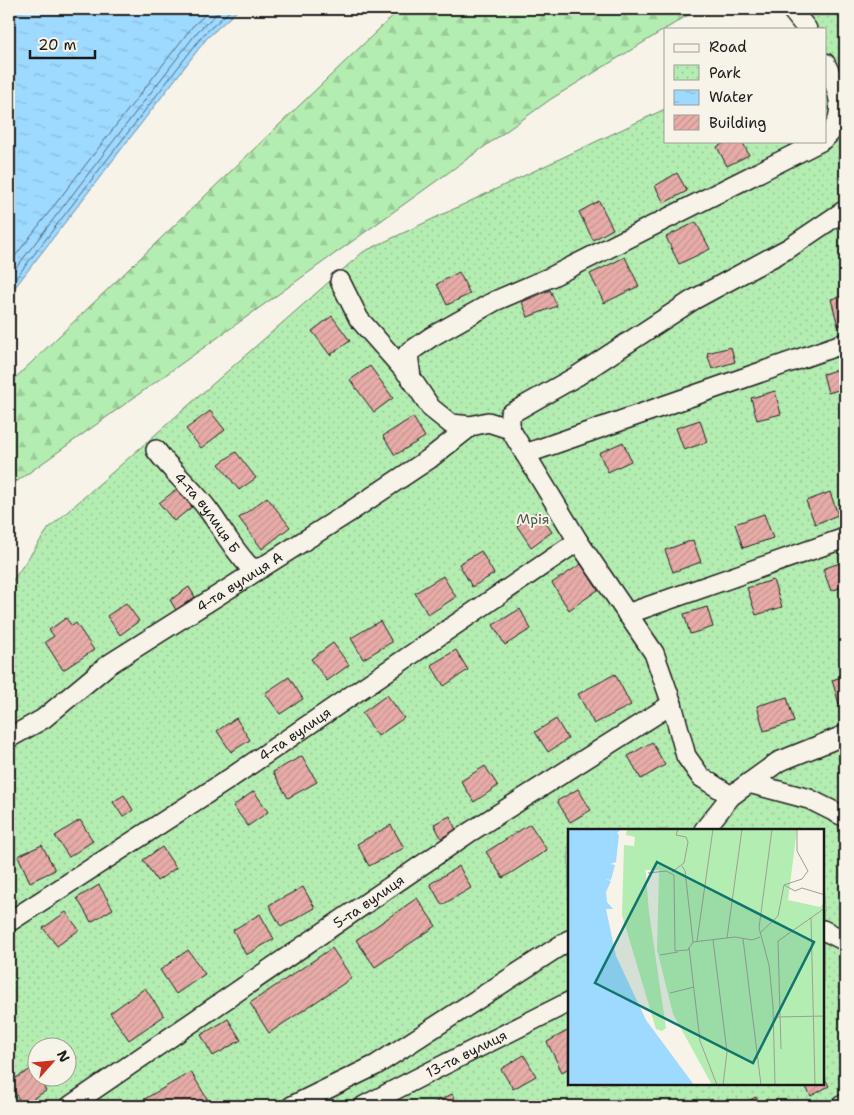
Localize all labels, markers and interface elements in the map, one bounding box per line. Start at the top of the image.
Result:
scale bar [30,28,95,60]
legend [664,28,826,142]
text: 20 m [38,35,77,55]
text: Road [709,37,747,57]
text: Park [709,63,741,83]
text: Water [709,87,753,107]
text: Building [709,113,766,133]
street label: 4-та вулиця Б [170,468,244,557]
park label: Мрія [517,510,550,528]
street label: 4-та вулиця А [193,548,286,616]
street label: 4-та вулиця [255,703,334,765]
inset map [568,829,824,1085]
street label: 5-та вулиця [330,871,408,932]
street label: 13-та вулиця [423,1026,510,1082]
north arrow [28,1038,78,1088]
text: N [53,1047,74,1065]

